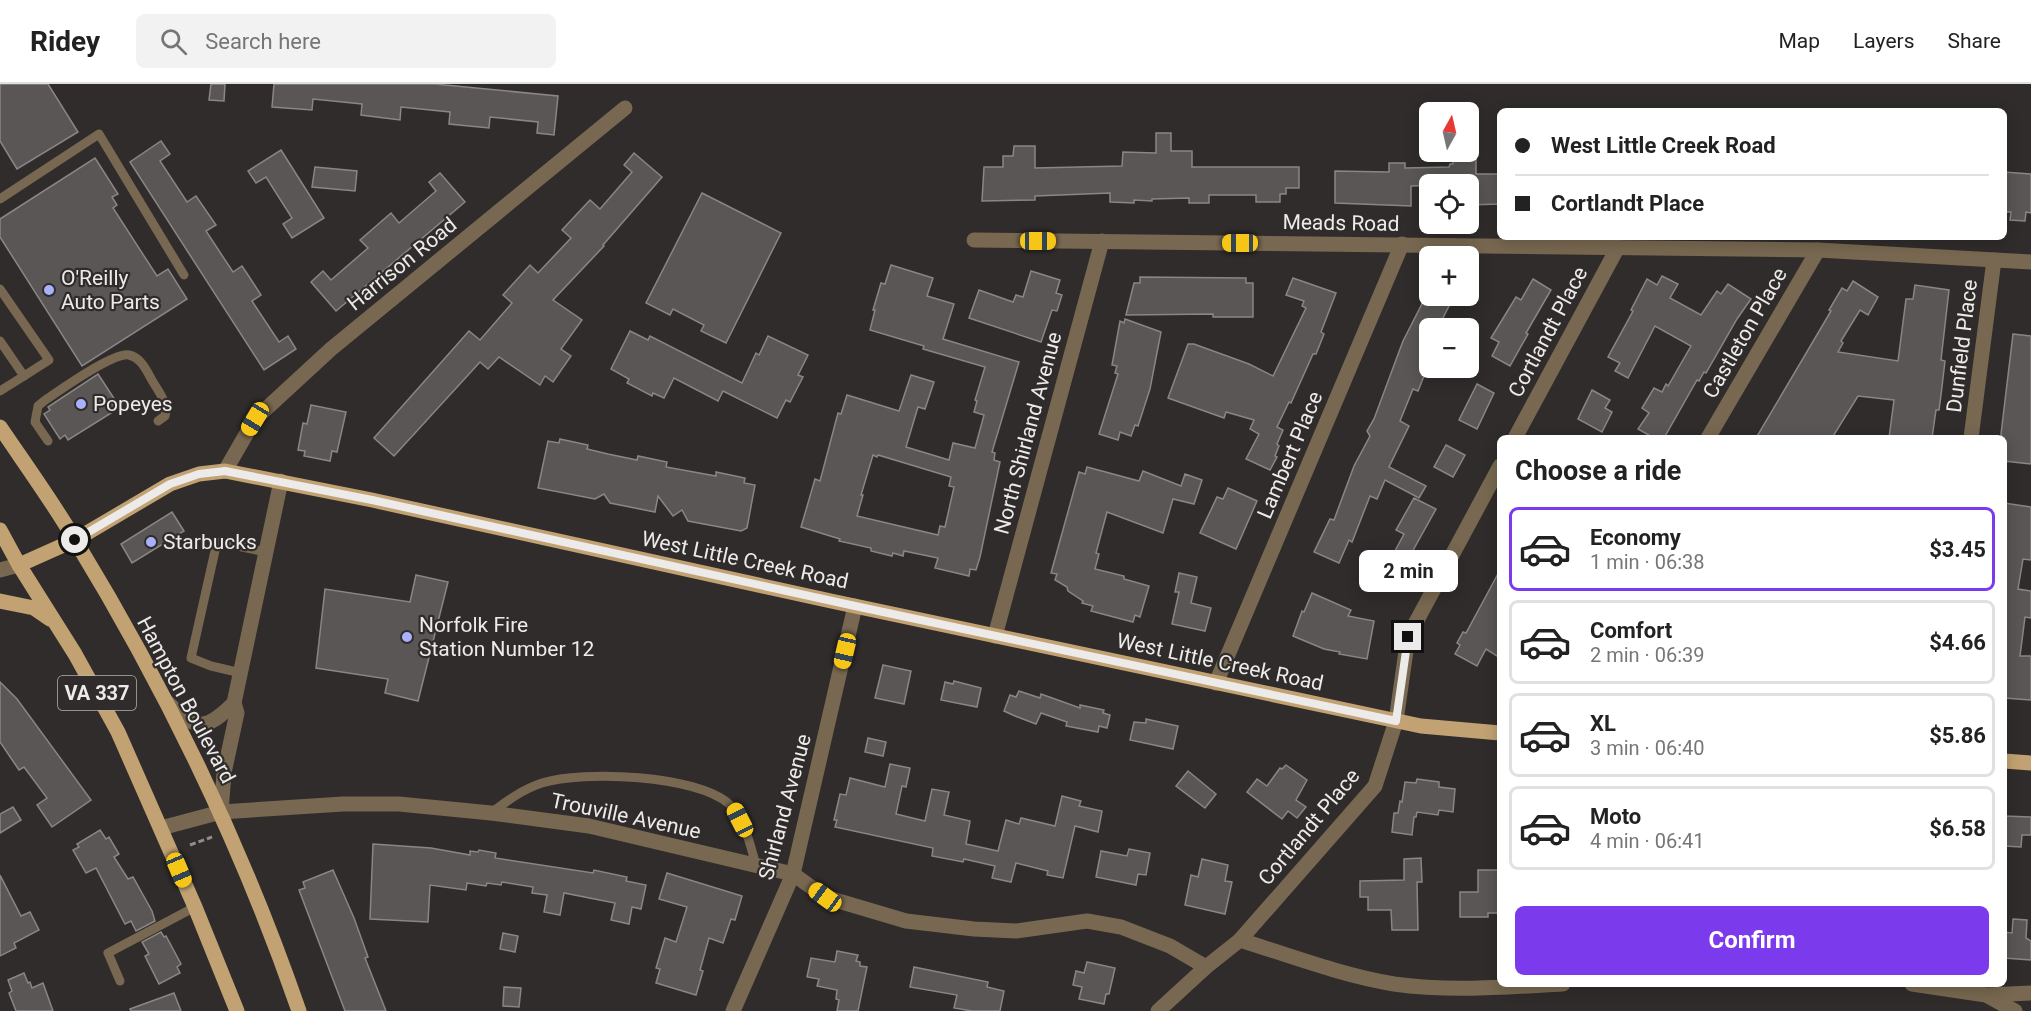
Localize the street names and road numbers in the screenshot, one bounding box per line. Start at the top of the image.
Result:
street label: Meads Road [1282,210,1400,236]
street label: Harrison Road [343,213,461,315]
street label: Cortlandt Place [1504,263,1592,401]
street label: Castleton Place [1698,264,1792,402]
street label: Dunfield Place [1942,278,1982,414]
street label: North Shirland Avenue [989,329,1067,537]
street label: Lambert Place [1252,388,1328,522]
street label: West Little Creek Road [639,526,851,594]
street label: Hampton Boulevard [132,613,240,787]
street label: West Little Creek Road [1114,628,1326,696]
road number: VA 337 [58,676,136,710]
street label: Shirland Avenue [754,731,816,883]
street label: Cortlandt Place [1253,764,1365,890]
street label: Trouville Avenue [549,788,703,844]

